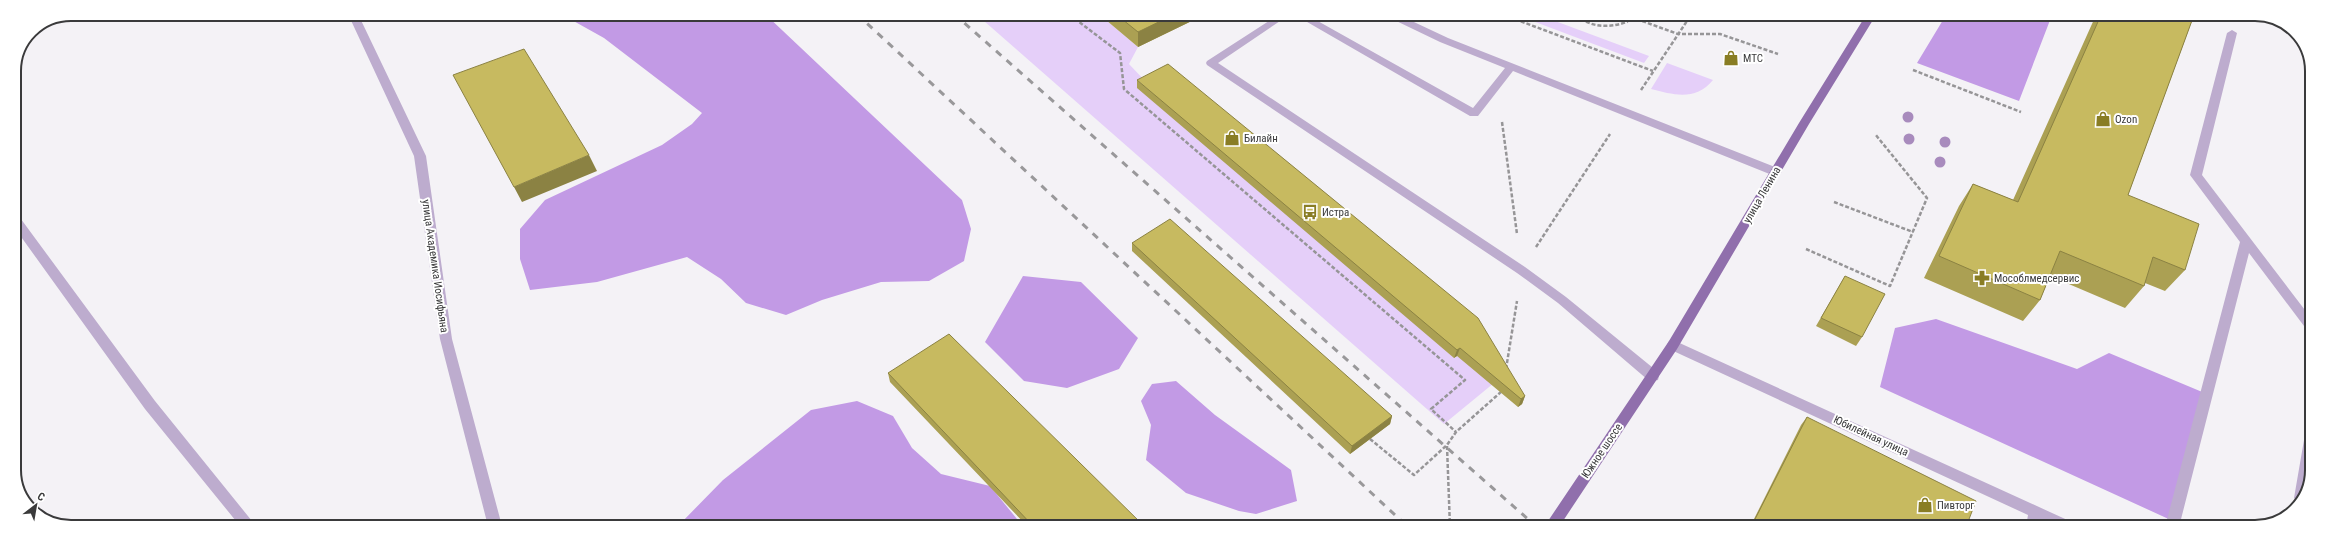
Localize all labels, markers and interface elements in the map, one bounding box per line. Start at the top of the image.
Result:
shop icon: МТС [1722,49,1740,67]
place label: МТС [1743,52,1763,65]
shop icon: Ozon [2094,110,2112,128]
place label: Ozon [2115,113,2137,126]
shop icon: Билайн [1223,129,1241,147]
place label: Билайн [1244,132,1278,145]
street label: улица Ленина [1741,164,1783,226]
street label: улица Академика Иосифьяна [419,199,451,333]
bus stop icon: Истра [1301,203,1319,221]
place label: Истра [1322,206,1349,219]
pharmacy icon: Мособлмедсервис [1973,269,1991,287]
place label: Мособлмедсервис [1994,272,2079,285]
street label: Юбилейная улица [1832,413,1910,459]
street label: Южное шоссе [1579,421,1625,481]
north arrow [16,485,56,525]
text: С [35,490,47,504]
shop icon: Пивторг [1916,496,1934,514]
place label: Пивторг [1937,499,1974,512]

